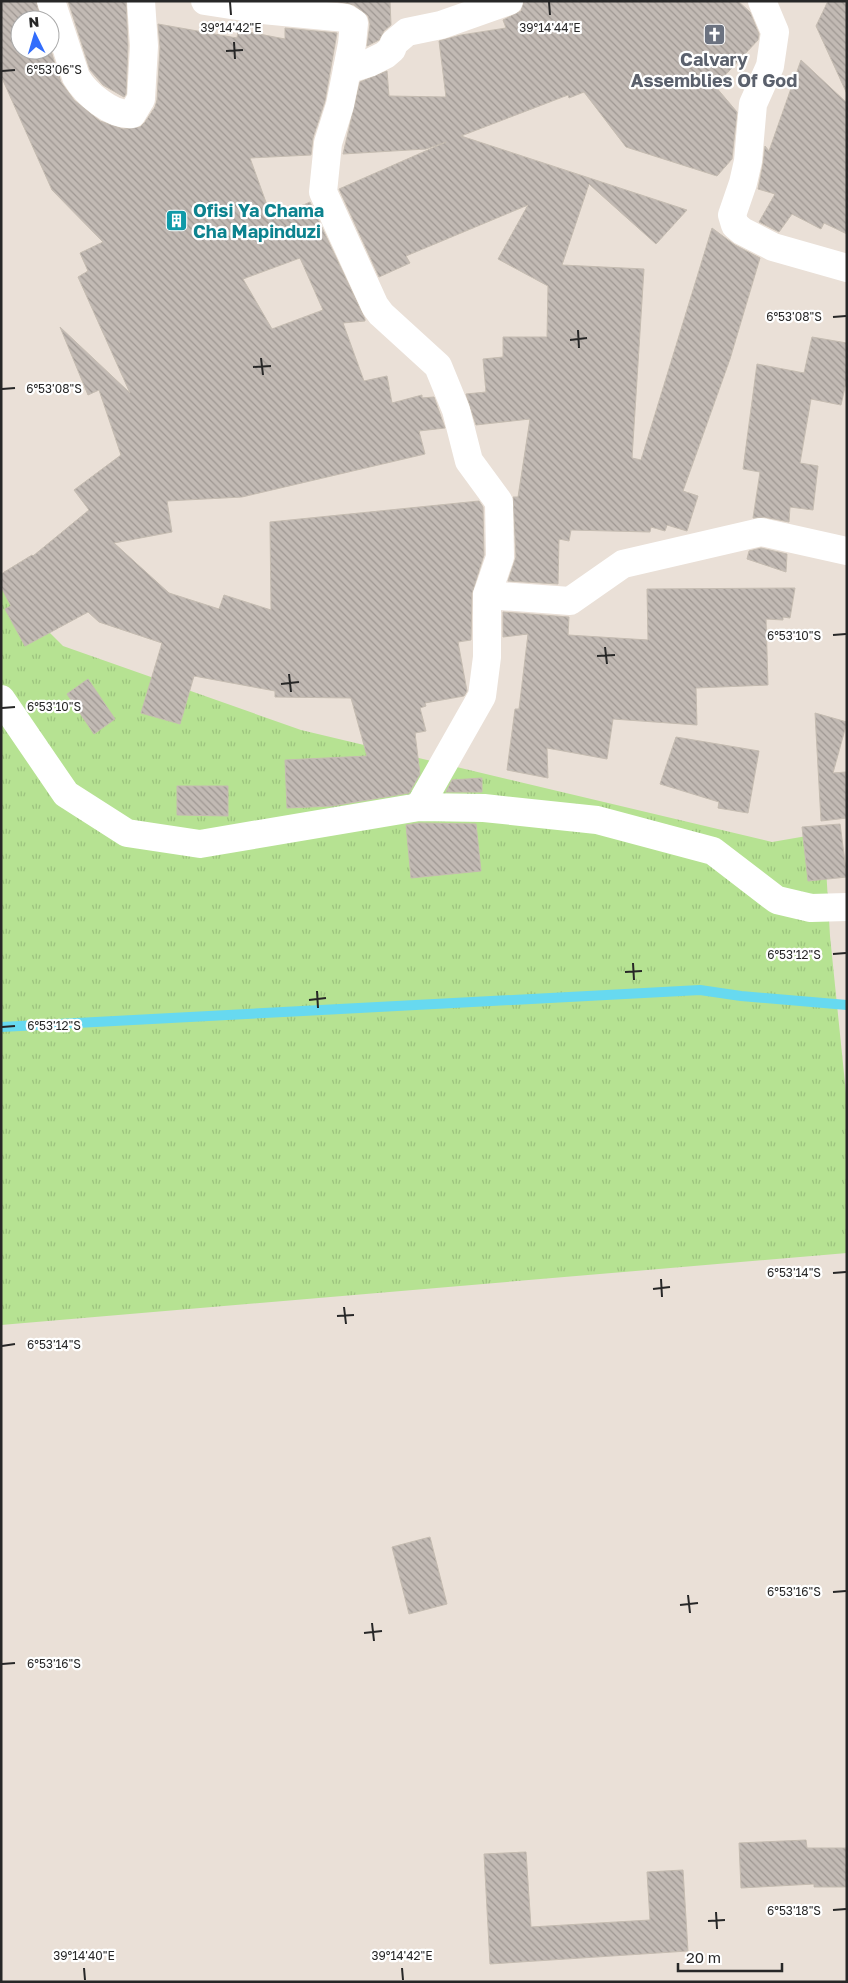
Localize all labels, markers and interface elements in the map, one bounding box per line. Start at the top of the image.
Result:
north arrow [10,10,60,60]
text: N [28,13,40,30]
text: 39°14'42"E [200,20,262,35]
text: 39°14'44"E [519,20,581,35]
church icon: Calvary Assemblies Of God [702,22,726,46]
place label: Calvary Assemblies Of God [631,48,797,91]
text: 6°53'06"S [26,62,82,77]
place label: Ofisi Ya Chama Cha Mapinduzi [193,199,324,242]
building icon: Ofisi Ya Chama Cha Mapinduzi [165,208,189,232]
text: 6°53'08"S [766,309,822,324]
text: 6°53'08"S [26,381,82,396]
text: 6°53'10"S [767,628,821,643]
text: 6°53'10"S [27,699,81,714]
text: 6°53'12"S [767,947,821,962]
text: 6°53'12"S [27,1018,81,1033]
text: 6°53'14"S [767,1265,821,1280]
text: 6°53'14"S [27,1337,81,1352]
text: 6°53'16"S [767,1584,821,1599]
text: 6°53'16"S [27,1656,81,1671]
text: 6°53'18"S [767,1903,821,1918]
scale bar [678,1940,782,1972]
text: 39°14'40"E [53,1948,115,1963]
text: 39°14'42"E [371,1948,433,1963]
text: 20 m [686,1948,721,1966]

